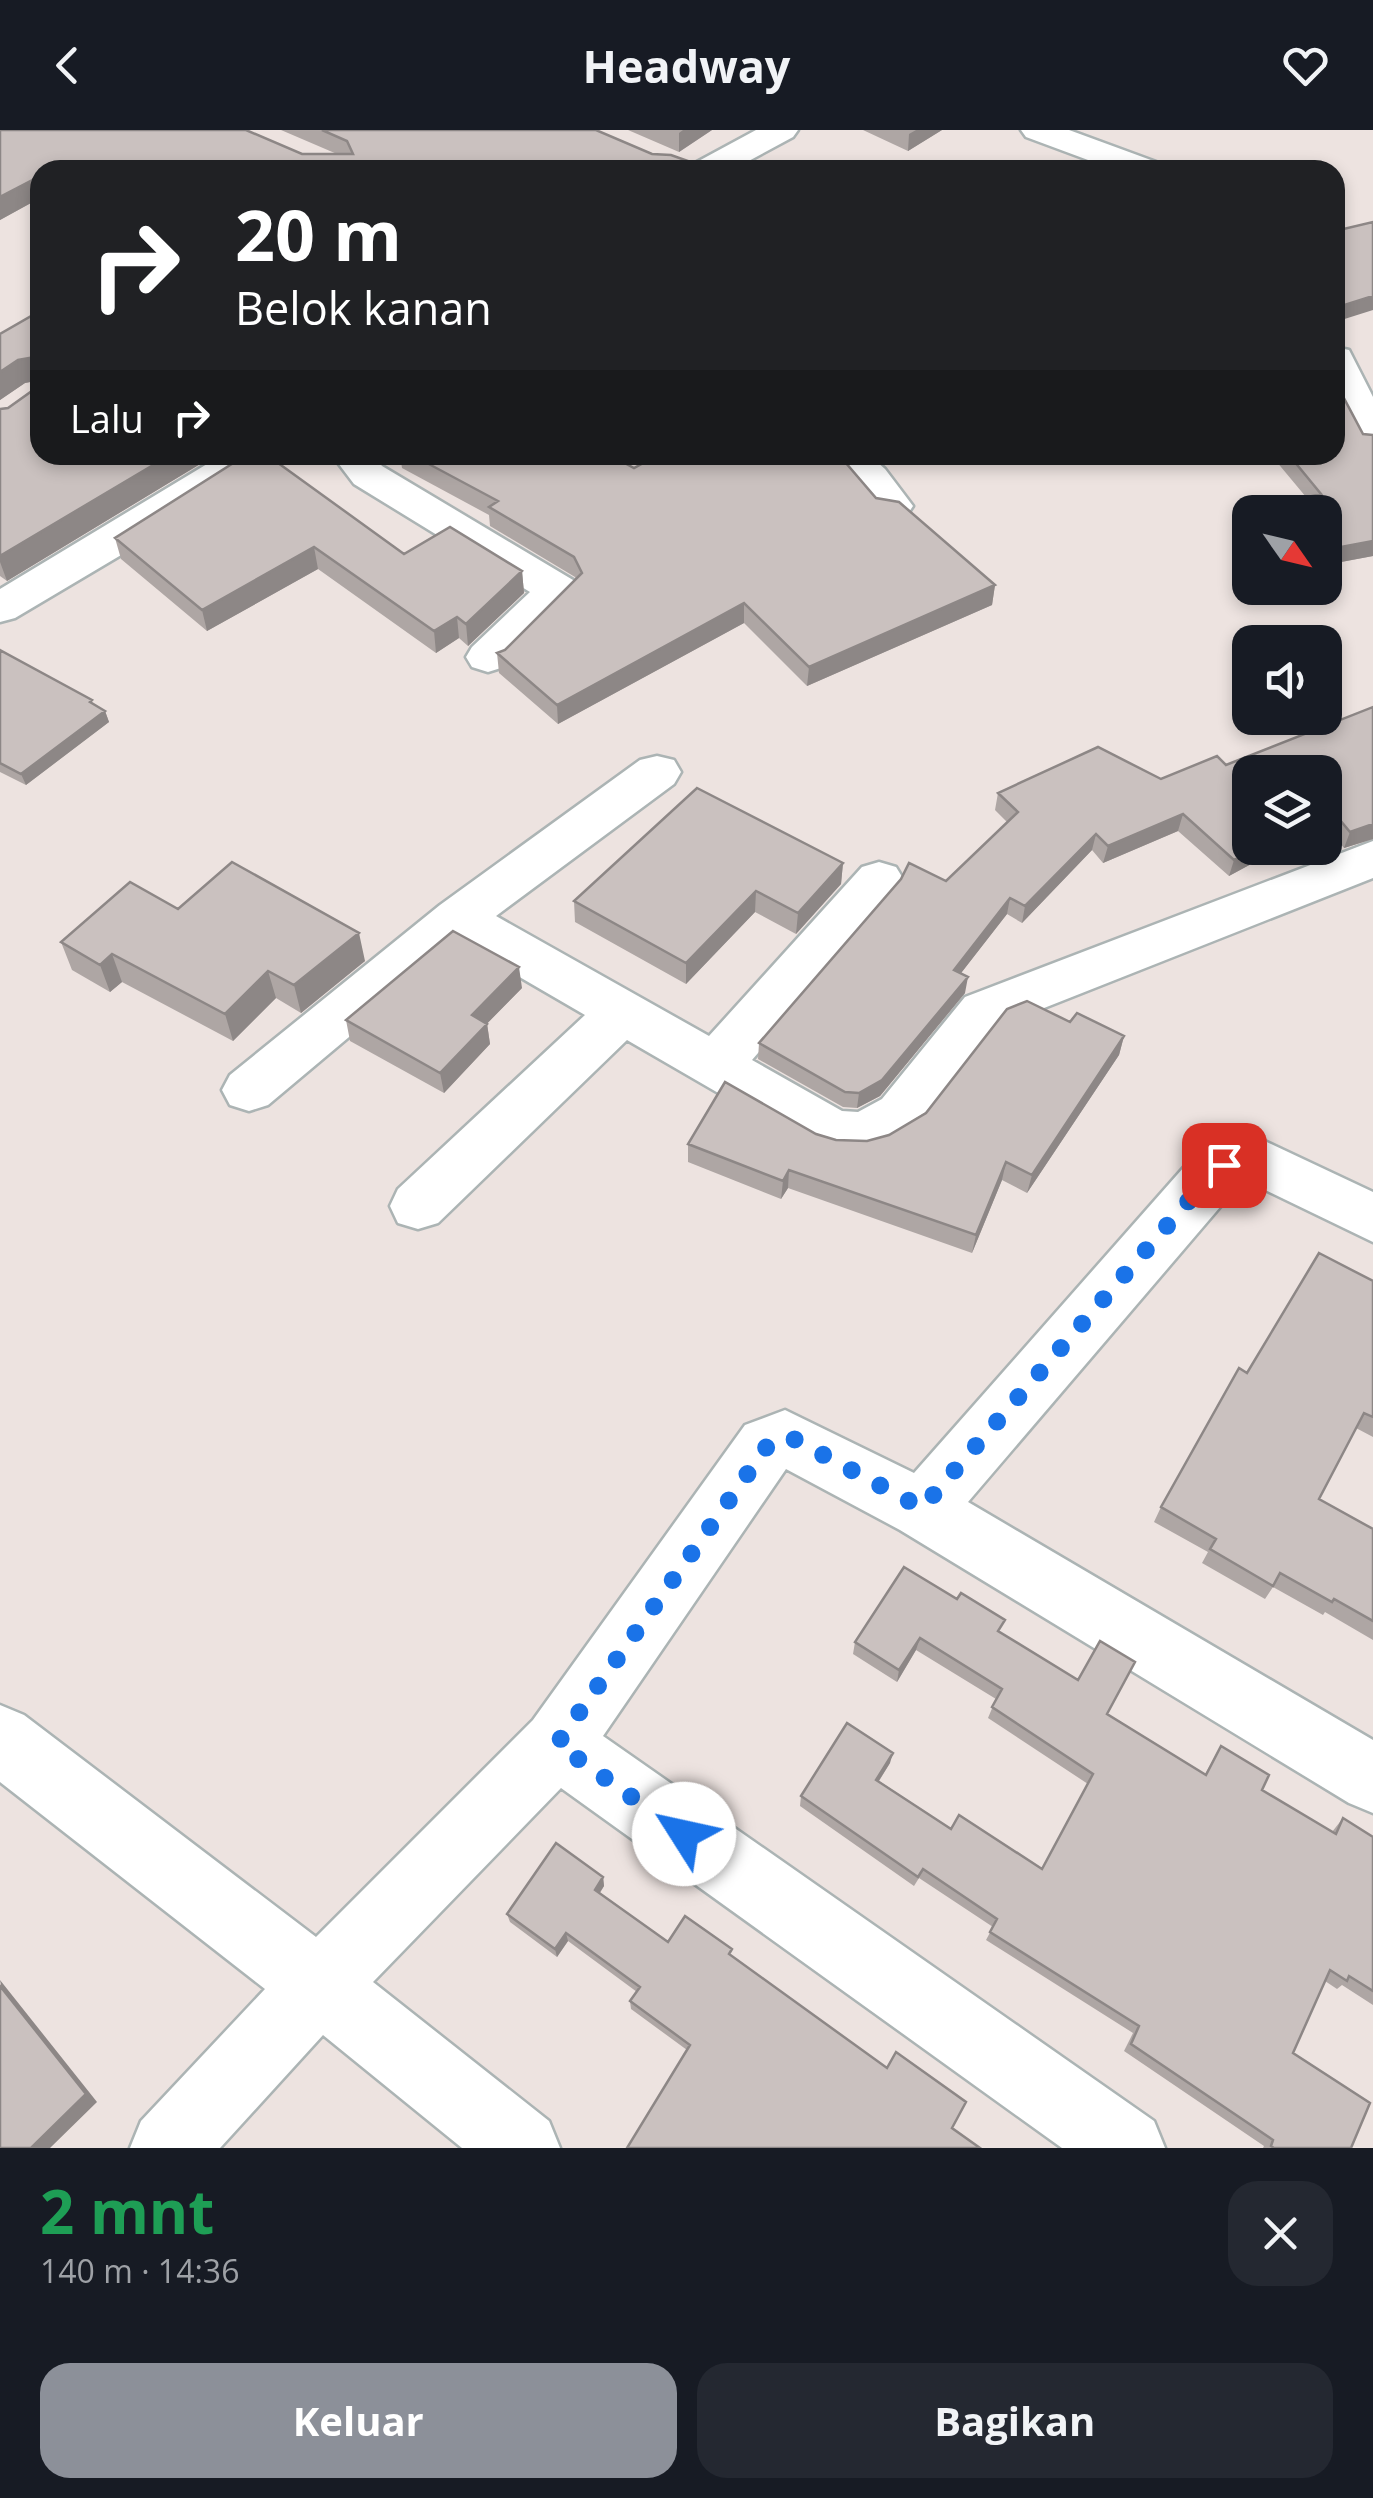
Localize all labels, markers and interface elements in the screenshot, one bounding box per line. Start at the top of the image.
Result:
text: Headway [583,35,790,96]
icon: back [40,38,95,93]
icon: heart [1278,38,1333,93]
text: 20 m [235,186,402,282]
icon: right [70,200,200,330]
text: Belok kanan [235,277,492,338]
icon: right [164,390,219,445]
text: Lalu [70,392,144,444]
north arrow [1232,495,1342,605]
map controls [1232,495,1342,865]
button: sound [1232,625,1342,735]
button: layers [1232,755,1342,865]
pin [1182,1123,1267,1208]
icon: arrive [1197,1138,1252,1193]
position arrow [632,1782,736,1886]
text: 2 mnt [40,2170,214,2252]
button: close [1228,2181,1333,2286]
text: 140 m · 14:36 [40,2249,239,2292]
button: Keluar [40,2363,677,2478]
button: Bagikan [697,2363,1333,2478]

